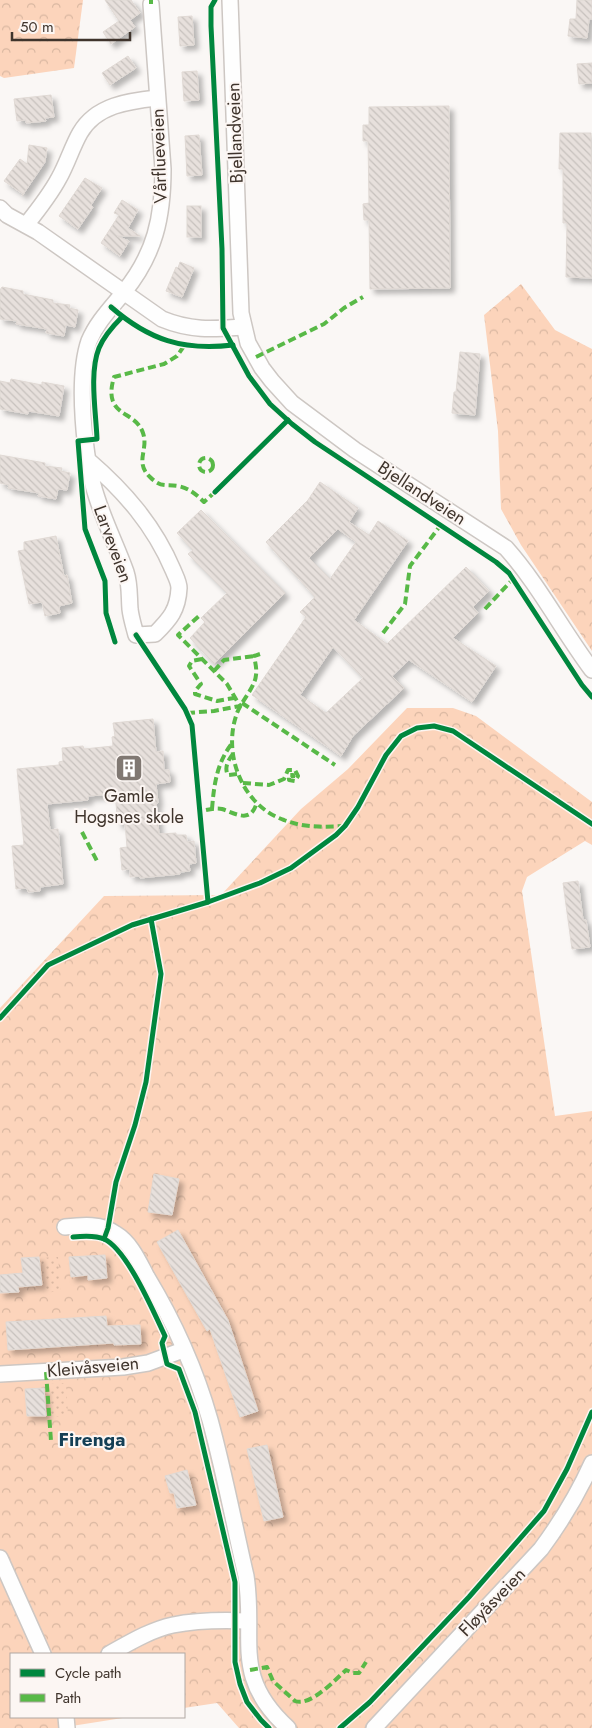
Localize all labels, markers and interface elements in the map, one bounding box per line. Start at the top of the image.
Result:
scale bar [12,10,130,42]
text: 50 m [20,16,54,38]
street label: Bjellandveien [220,82,250,184]
street label: Vårflueveien [144,108,174,204]
street label: Bjellandveien [373,455,471,531]
street label: Larveveien [87,502,139,586]
building icon: Gamle Hogsnes skole [114,753,144,783]
place label: Gamle Hogsnes skole [74,783,184,830]
street label: Kleivåsveien [46,1350,140,1384]
district label: Firenga [59,1426,125,1453]
street label: Fløyåsveien [452,1562,532,1642]
legend [10,1653,185,1718]
text: Cycle path [55,1662,122,1684]
text: Path [55,1687,81,1709]

